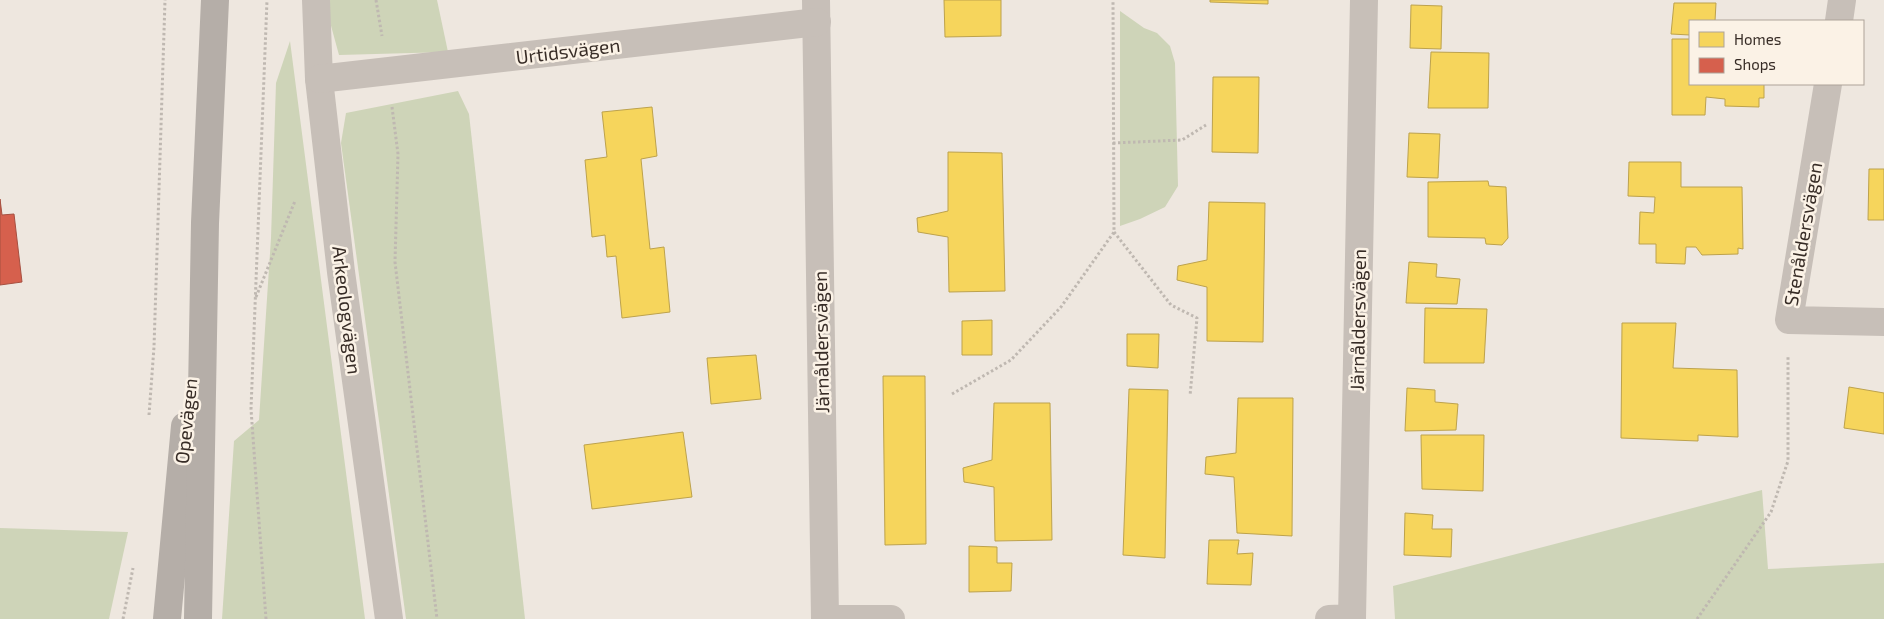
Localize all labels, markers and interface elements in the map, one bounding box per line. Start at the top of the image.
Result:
legend [1689,20,1864,85]
text: Homes [1734,30,1781,48]
street label: Urtidsvägen [514,33,621,68]
text: Shops [1734,55,1776,73]
street label: Stenåldersvägen [1779,160,1826,308]
street label: Arkeologvägen [328,245,367,375]
street label: Järnåldersvägen [1345,249,1370,391]
street label: Järnåldersvägen [808,271,833,413]
street label: Opevägen [170,377,201,465]

